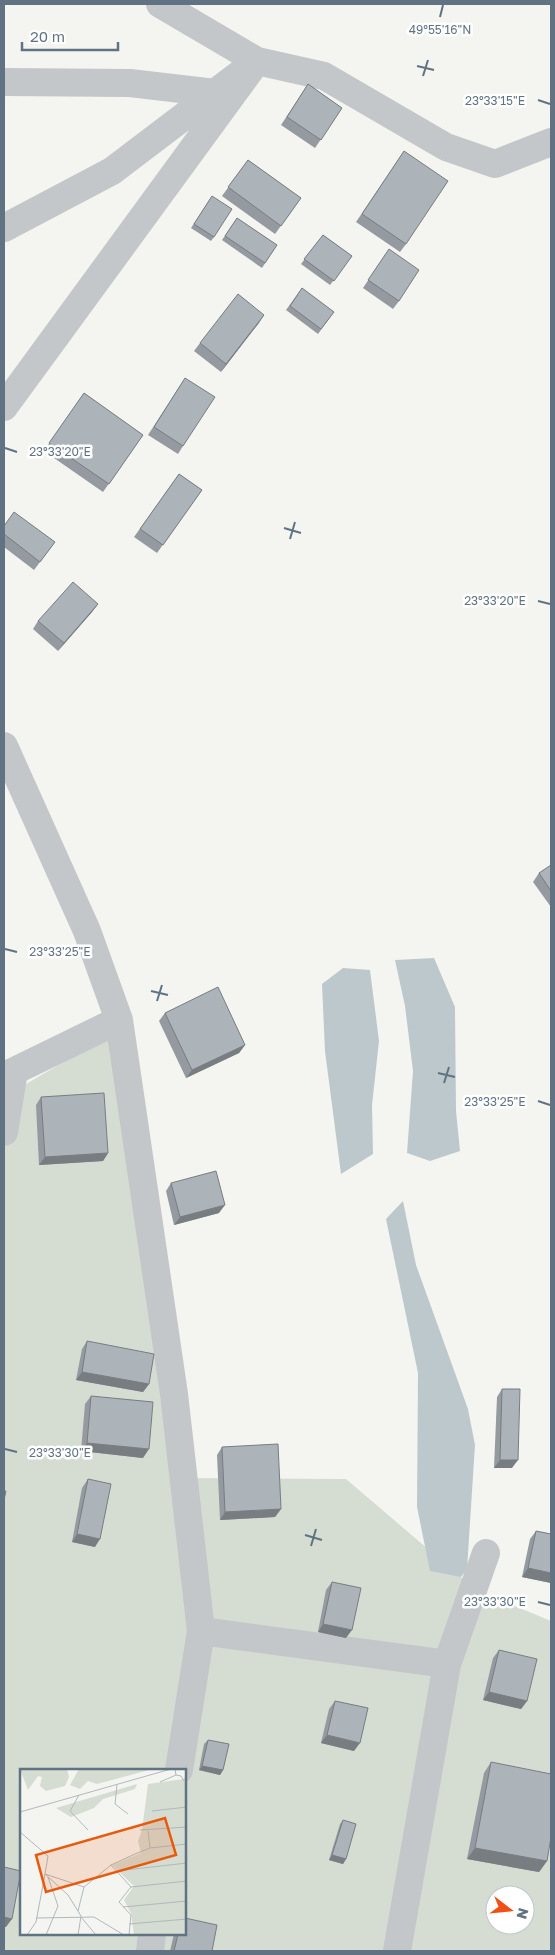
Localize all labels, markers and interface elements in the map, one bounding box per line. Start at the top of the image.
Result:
scale bar [22,20,119,52]
text: 49°55'16"N [409,22,471,37]
text: 20 m [30,27,65,45]
text: 23°33'15"E [465,93,525,108]
text: 23°33'20"E [29,444,91,459]
text: 23°33'20"E [464,593,526,608]
text: 23°33'25"E [29,944,91,959]
text: 23°33'25"E [464,1094,526,1109]
text: 23°33'30"E [29,1445,91,1460]
text: 23°33'30"E [464,1594,526,1609]
inset map [20,1769,186,1935]
north arrow [485,1885,535,1935]
text: N [513,1906,533,1921]

